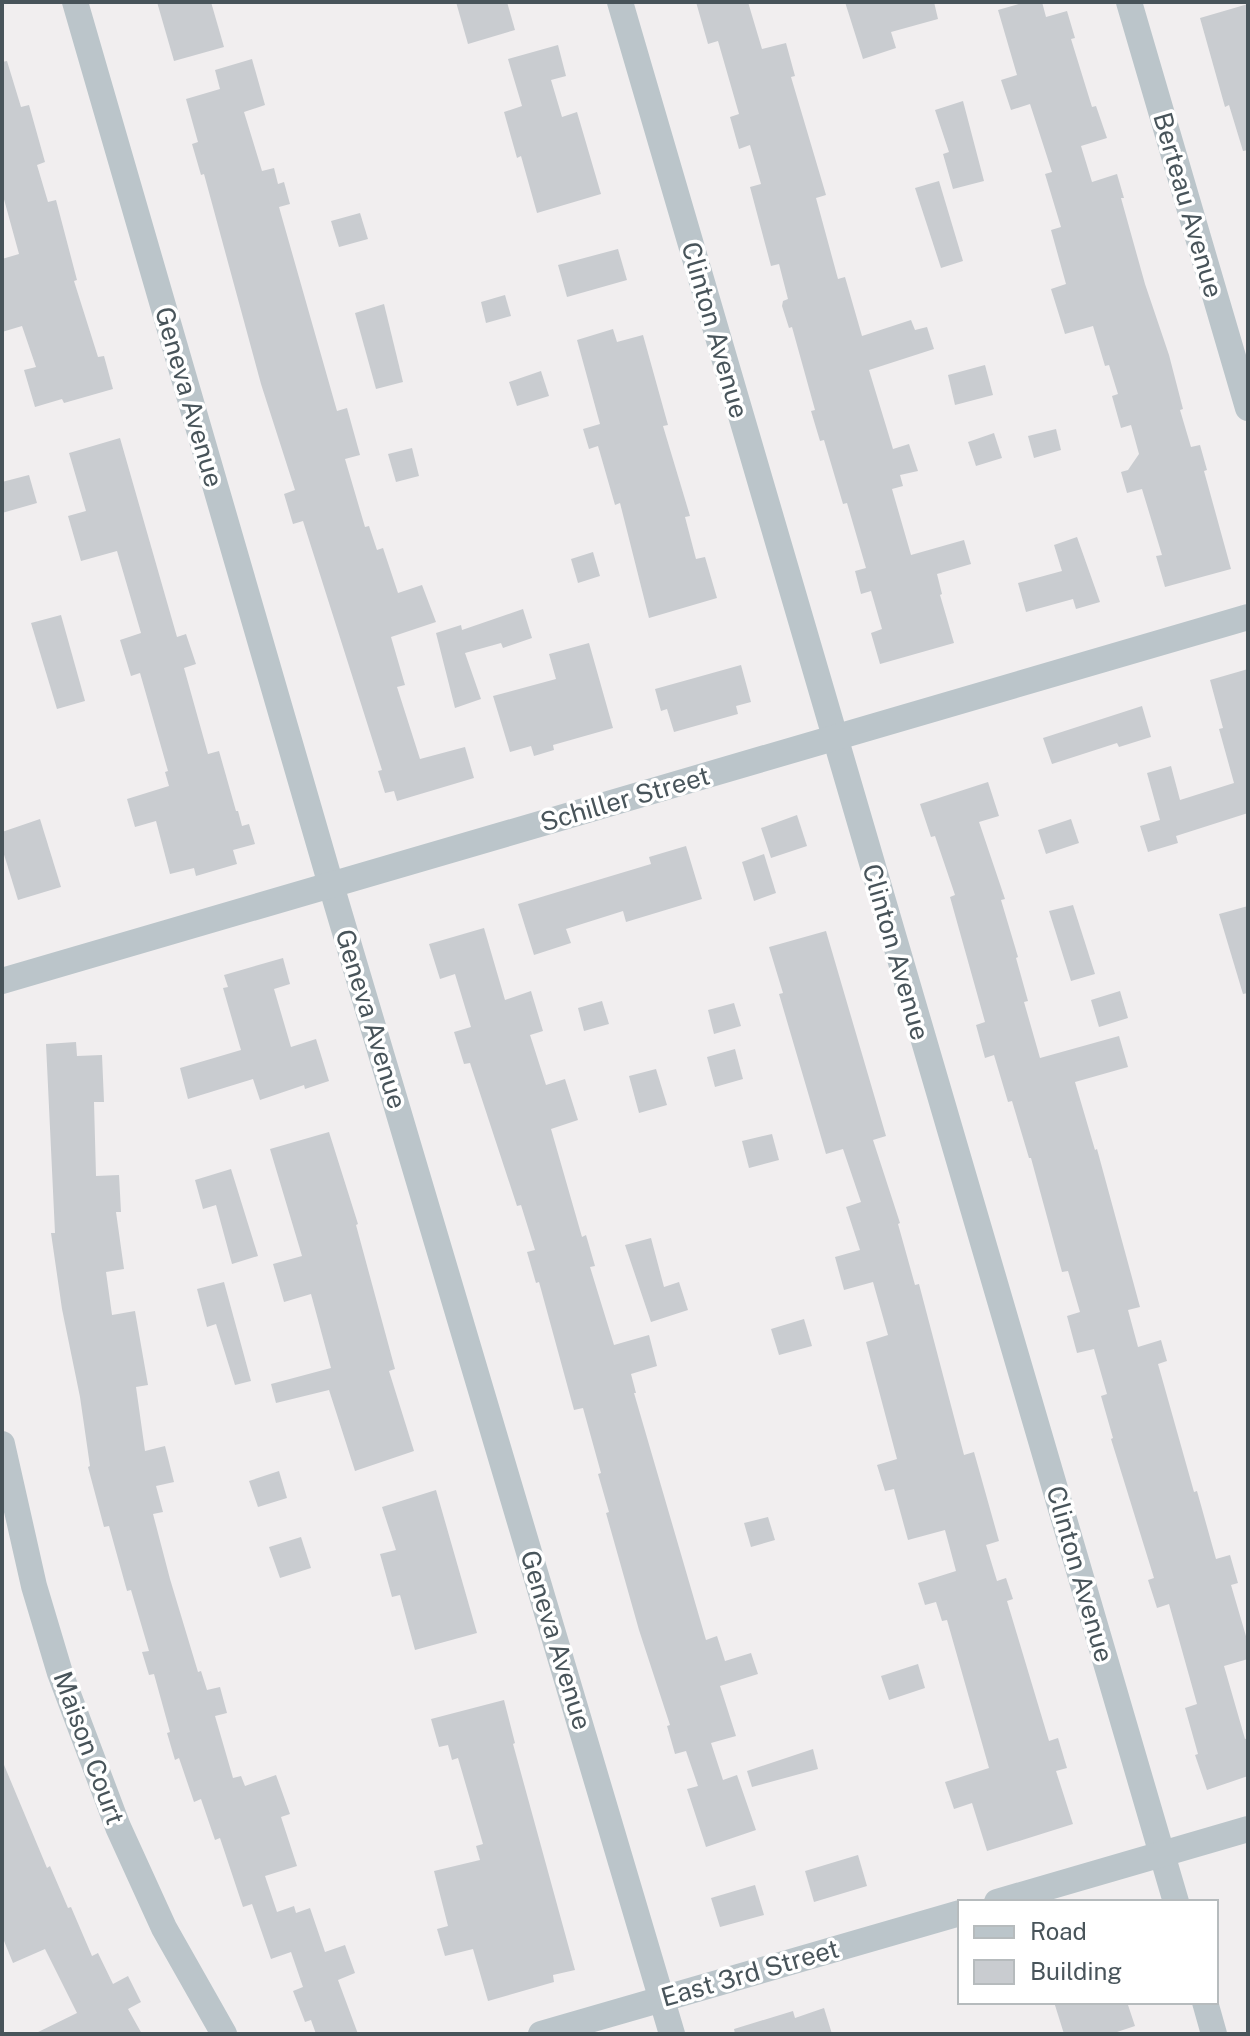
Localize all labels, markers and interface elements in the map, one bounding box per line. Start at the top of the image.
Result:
street label: Berteau Avenue [1147,109,1230,301]
street label: Clinton Avenue [676,238,755,422]
street label: Geneva Avenue [149,303,230,491]
street label: Schiller Street [537,760,713,838]
street label: Clinton Avenue [857,860,936,1044]
street label: Geneva Avenue [329,925,414,1112]
street label: Clinton Avenue [1041,1482,1120,1666]
street label: Geneva Avenue [514,1546,599,1733]
street label: Maison Court [47,1667,132,1829]
legend [958,1900,1218,2004]
text: Road [1030,1917,1087,1945]
street label: East 3rd Street [657,1932,842,2013]
text: Building [1030,1957,1122,1985]

